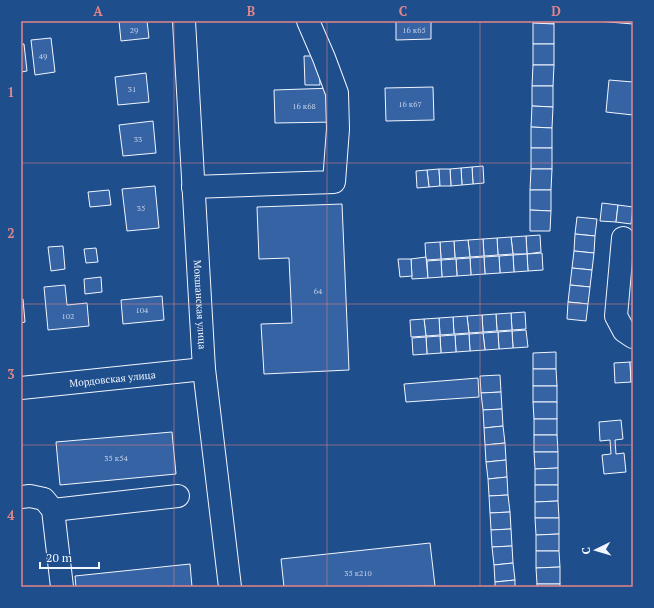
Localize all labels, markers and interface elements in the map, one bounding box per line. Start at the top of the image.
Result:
text: A [93,2,103,20]
text: B [247,2,255,20]
text: C [399,2,407,20]
text: D [551,2,561,20]
house number: 29 [130,25,138,35]
house number: 16 к65 [402,25,426,35]
house number: 49 [39,51,47,61]
text: 1 [7,83,15,101]
house number: 31 [128,84,136,94]
house number: 16 к67 [398,99,422,109]
house number: 16 к68 [292,101,316,111]
house number: 33 [134,134,142,144]
house number: 35 [137,203,145,213]
text: 2 [7,224,15,242]
street label: Мокшанская улица [191,259,209,350]
house number: 64 [314,286,323,296]
house number: 104 [136,305,149,315]
house number: 102 [62,311,74,321]
text: 3 [7,365,15,383]
street label: Мордовская улица [69,368,156,389]
house number: 35 к54 [104,453,128,463]
text: 4 [7,506,15,524]
north arrow [576,530,616,570]
scale bar [40,544,99,570]
text: С [579,547,593,555]
text: 20 m [46,550,73,565]
house number: 35 к210 [344,568,372,578]

